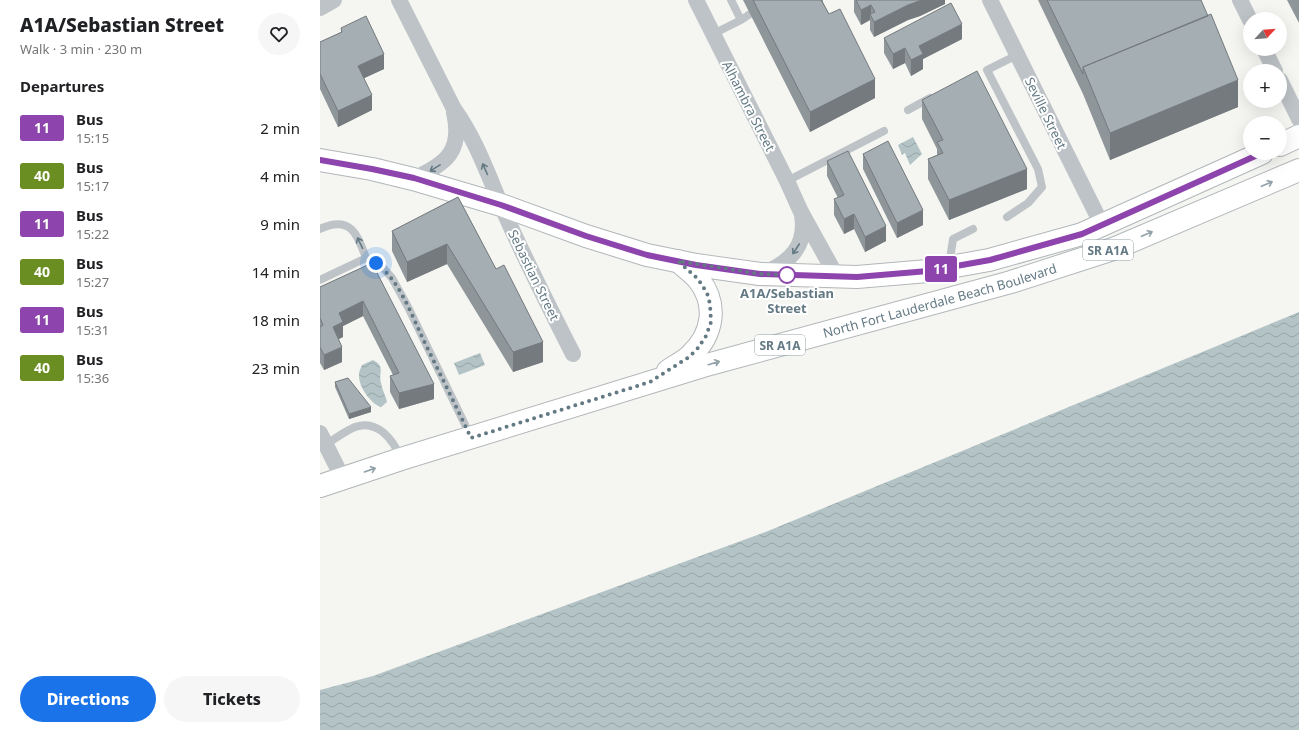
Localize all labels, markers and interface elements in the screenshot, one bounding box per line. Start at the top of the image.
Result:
text: A1A/Sebastian Street [20,12,224,38]
north arrow [1243,12,1287,56]
map controls [1243,12,1287,160]
button: heart [258,13,300,55]
text: Walk · 3 min · 230 m [20,40,142,58]
street label: Alhambra Street [718,58,780,155]
button: + [1243,64,1287,108]
street label: Seville Street [1021,74,1071,152]
text: Departures [20,76,104,96]
text: Bus [76,109,103,129]
button: − [1243,116,1287,160]
text: 11 [34,118,50,137]
text: 2 min [260,118,300,138]
text: 15:15 [76,129,109,147]
text: Bus [76,157,103,177]
one-way arrow [481,163,489,175]
one-way arrow [429,164,441,172]
text: 40 [34,166,50,185]
text: 4 min [260,166,300,186]
text: 15:17 [76,177,109,195]
one-way arrow [1260,180,1272,187]
text: Bus [76,205,103,225]
text: 11 [34,214,50,233]
text: 9 min [260,214,300,234]
text: 15:22 [76,225,109,243]
street label: Sebastian Street [504,227,564,324]
one-way arrow [1141,230,1153,238]
one-way arrow [356,237,363,249]
road number: SR A1A [1083,240,1133,260]
one-way arrow [792,243,800,254]
text: Bus [76,253,103,273]
your location [366,253,386,273]
line badge: 11 [923,256,959,282]
street label: North Fort Lauderdale Beach Boulevard [821,259,1059,342]
text: 11 [933,259,949,278]
text: 40 [34,262,50,281]
text: 14 min [252,262,300,282]
marker: A1A/Sebastian Street [778,266,796,284]
text: 15:27 [76,273,109,291]
place label: A1A/Sebastian Street [740,284,834,317]
text: Bus [76,301,103,321]
text: 11 [34,310,50,329]
text: 18 min [252,310,300,330]
text: 15:31 [76,321,109,339]
road number: SR A1A [755,335,805,355]
text: Bus [76,349,103,369]
text: 40 [34,358,50,377]
text: 23 min [252,358,300,378]
one-way arrow [707,359,720,366]
text: 15:36 [76,369,109,387]
one-way arrow [364,466,377,473]
button: Directions [20,676,156,722]
button: Tickets [164,676,300,722]

